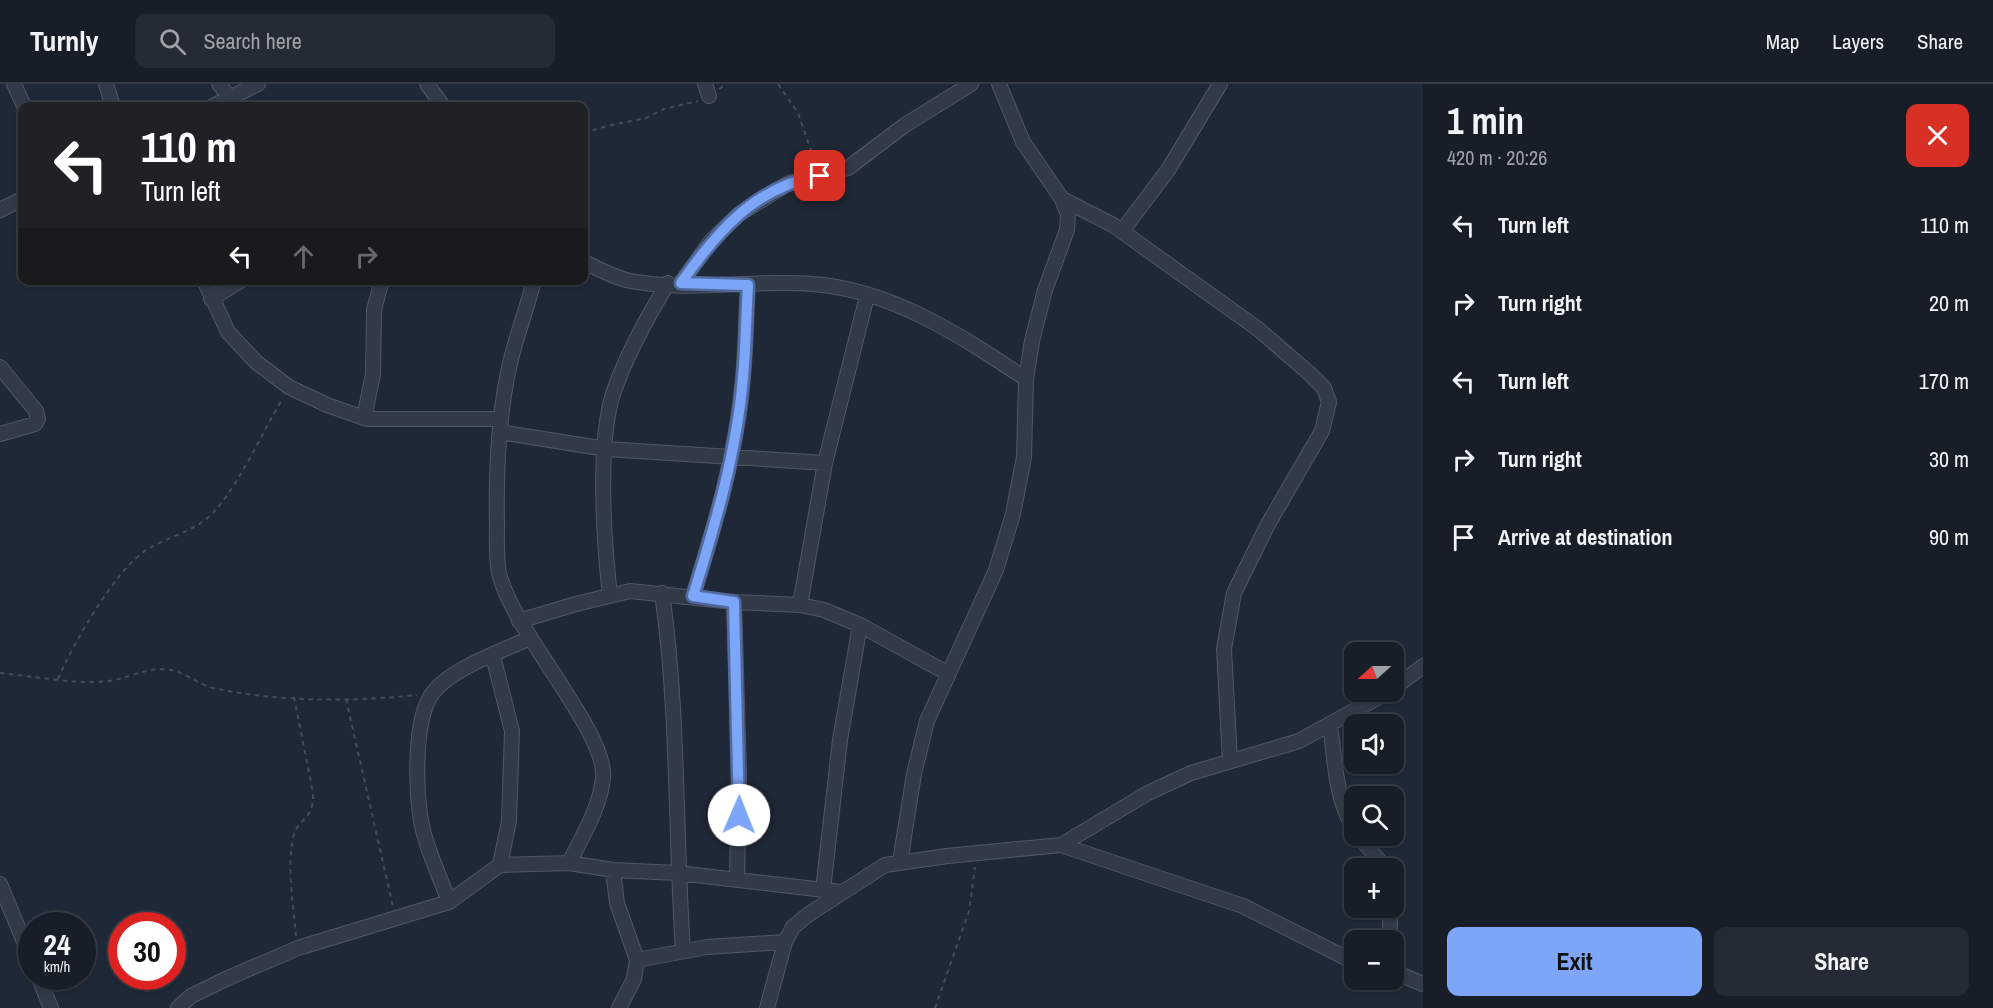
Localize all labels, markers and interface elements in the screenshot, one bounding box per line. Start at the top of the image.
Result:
search box [135,14,555,68]
text: Turnly [30,22,99,60]
icon: search [156,25,189,58]
text: Search here [204,26,302,56]
text: Map [1766,27,1799,56]
text: Layers [1832,27,1884,56]
text: Share [1917,27,1963,56]
text: 1 min [1447,97,1524,145]
button: close [1906,104,1969,167]
text: 110 m [141,119,237,175]
icon: left [42,126,120,204]
text: 420 m · 20:26 [1447,144,1547,171]
pin [794,150,845,201]
icon: arrive [803,159,836,192]
text: Turn left [141,173,220,209]
icon: left [1447,209,1480,242]
text: Turn left [1498,210,1569,240]
text: 110 m [1920,210,1969,240]
icon: left [224,240,257,273]
icon: ahead [287,240,320,273]
icon: right [350,240,383,273]
icon: right [1447,287,1480,320]
text: Turn right [1498,288,1582,318]
text: 20 m [1929,288,1969,318]
icon: left [1447,365,1480,398]
text: Turn left [1498,366,1569,396]
text: 170 m [1919,366,1969,396]
icon: right [1447,443,1480,476]
text: Turn right [1498,444,1582,474]
text: 30 m [1929,444,1969,474]
icon: arrive [1447,521,1480,554]
text: Arrive at destination [1498,522,1672,552]
text: 90 m [1929,522,1969,552]
north arrow [1344,642,1404,702]
map controls [1344,642,1404,990]
button: sound [1344,714,1404,774]
position arrow [707,783,771,847]
button: search [1344,786,1404,846]
button: + [1344,858,1404,918]
speed limit sign: 30 [108,912,186,990]
text: 24 [43,924,71,964]
button: Exit [1447,927,1702,996]
button: Share [1714,927,1969,996]
button: − [1344,930,1404,990]
text: km/h [44,956,70,977]

